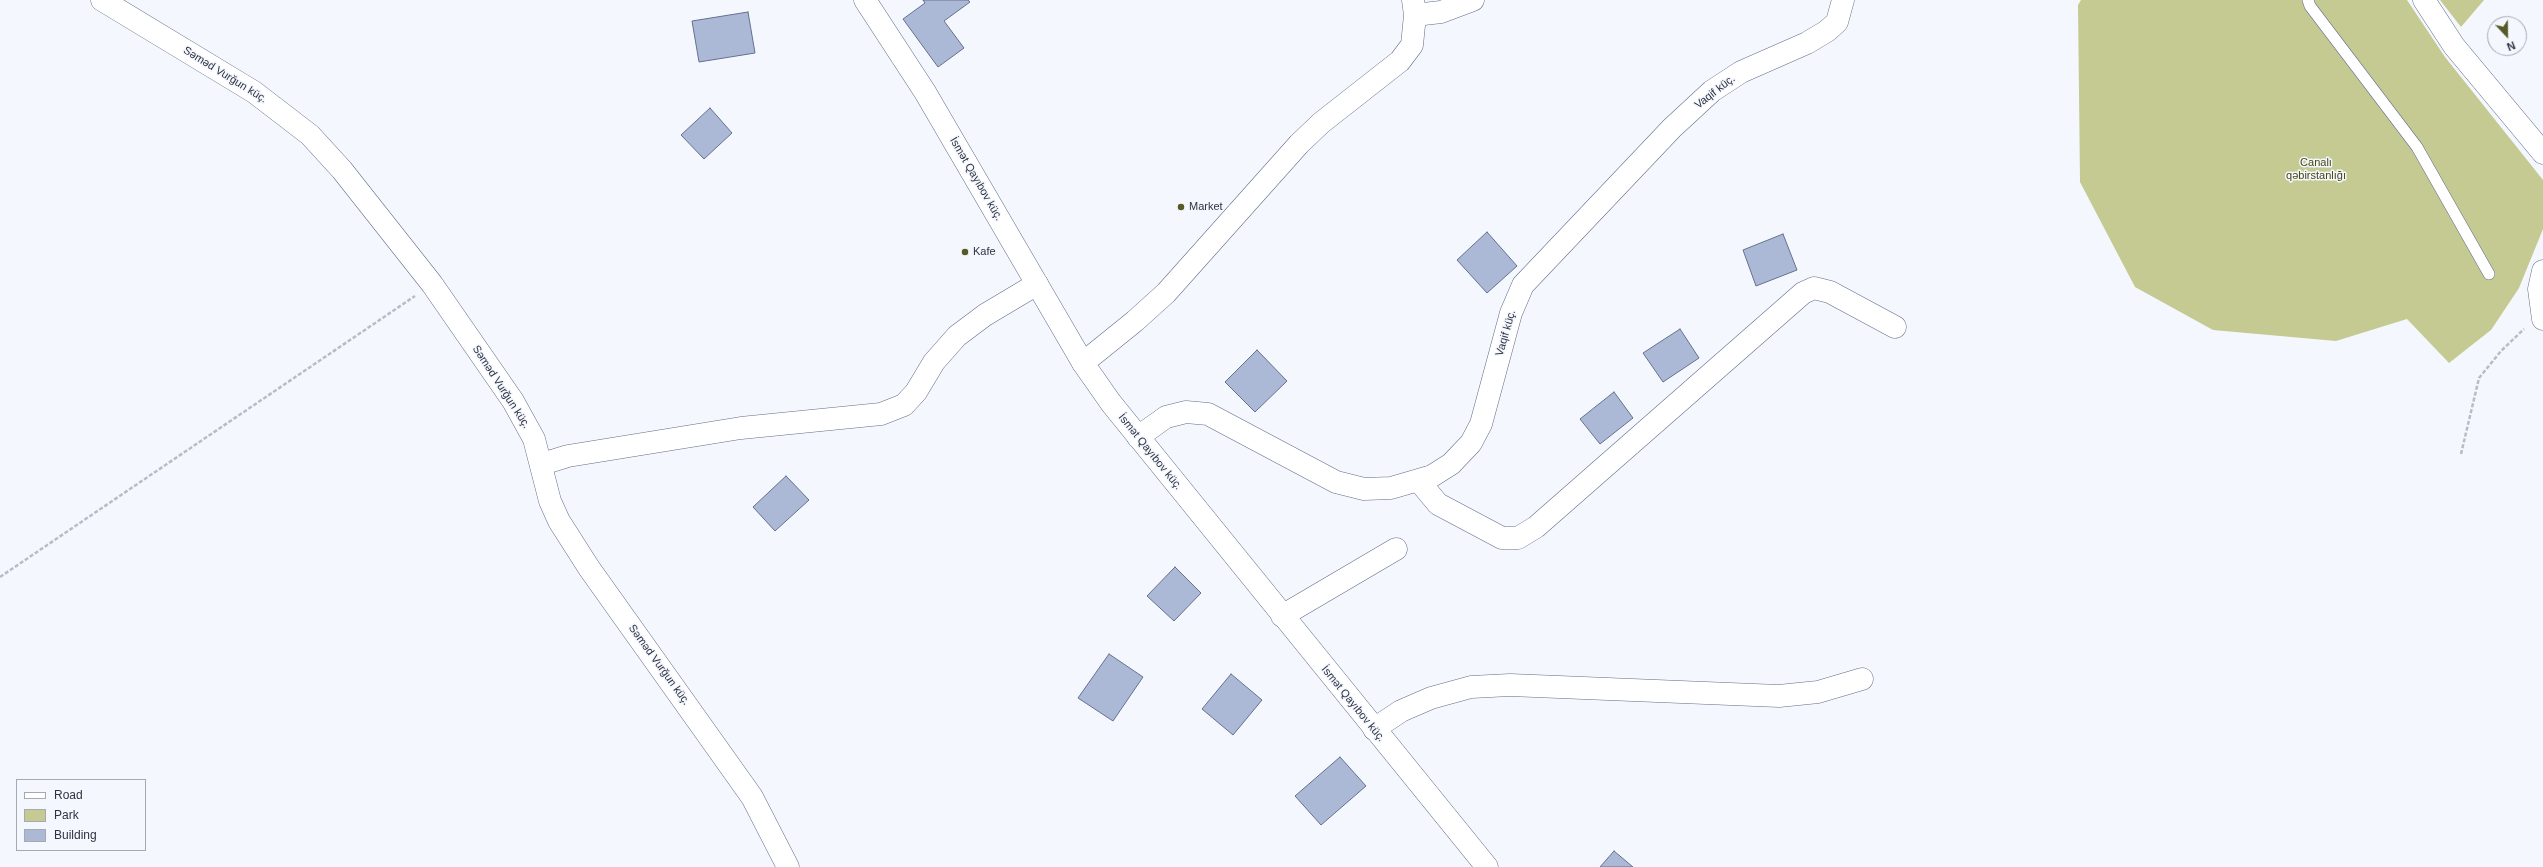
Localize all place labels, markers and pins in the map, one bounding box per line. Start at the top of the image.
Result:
place label: Market [1189,200,1223,214]
marker: Market [1176,202,1186,212]
place label: Kafe [973,245,996,259]
marker: Kafe [960,247,970,257]

